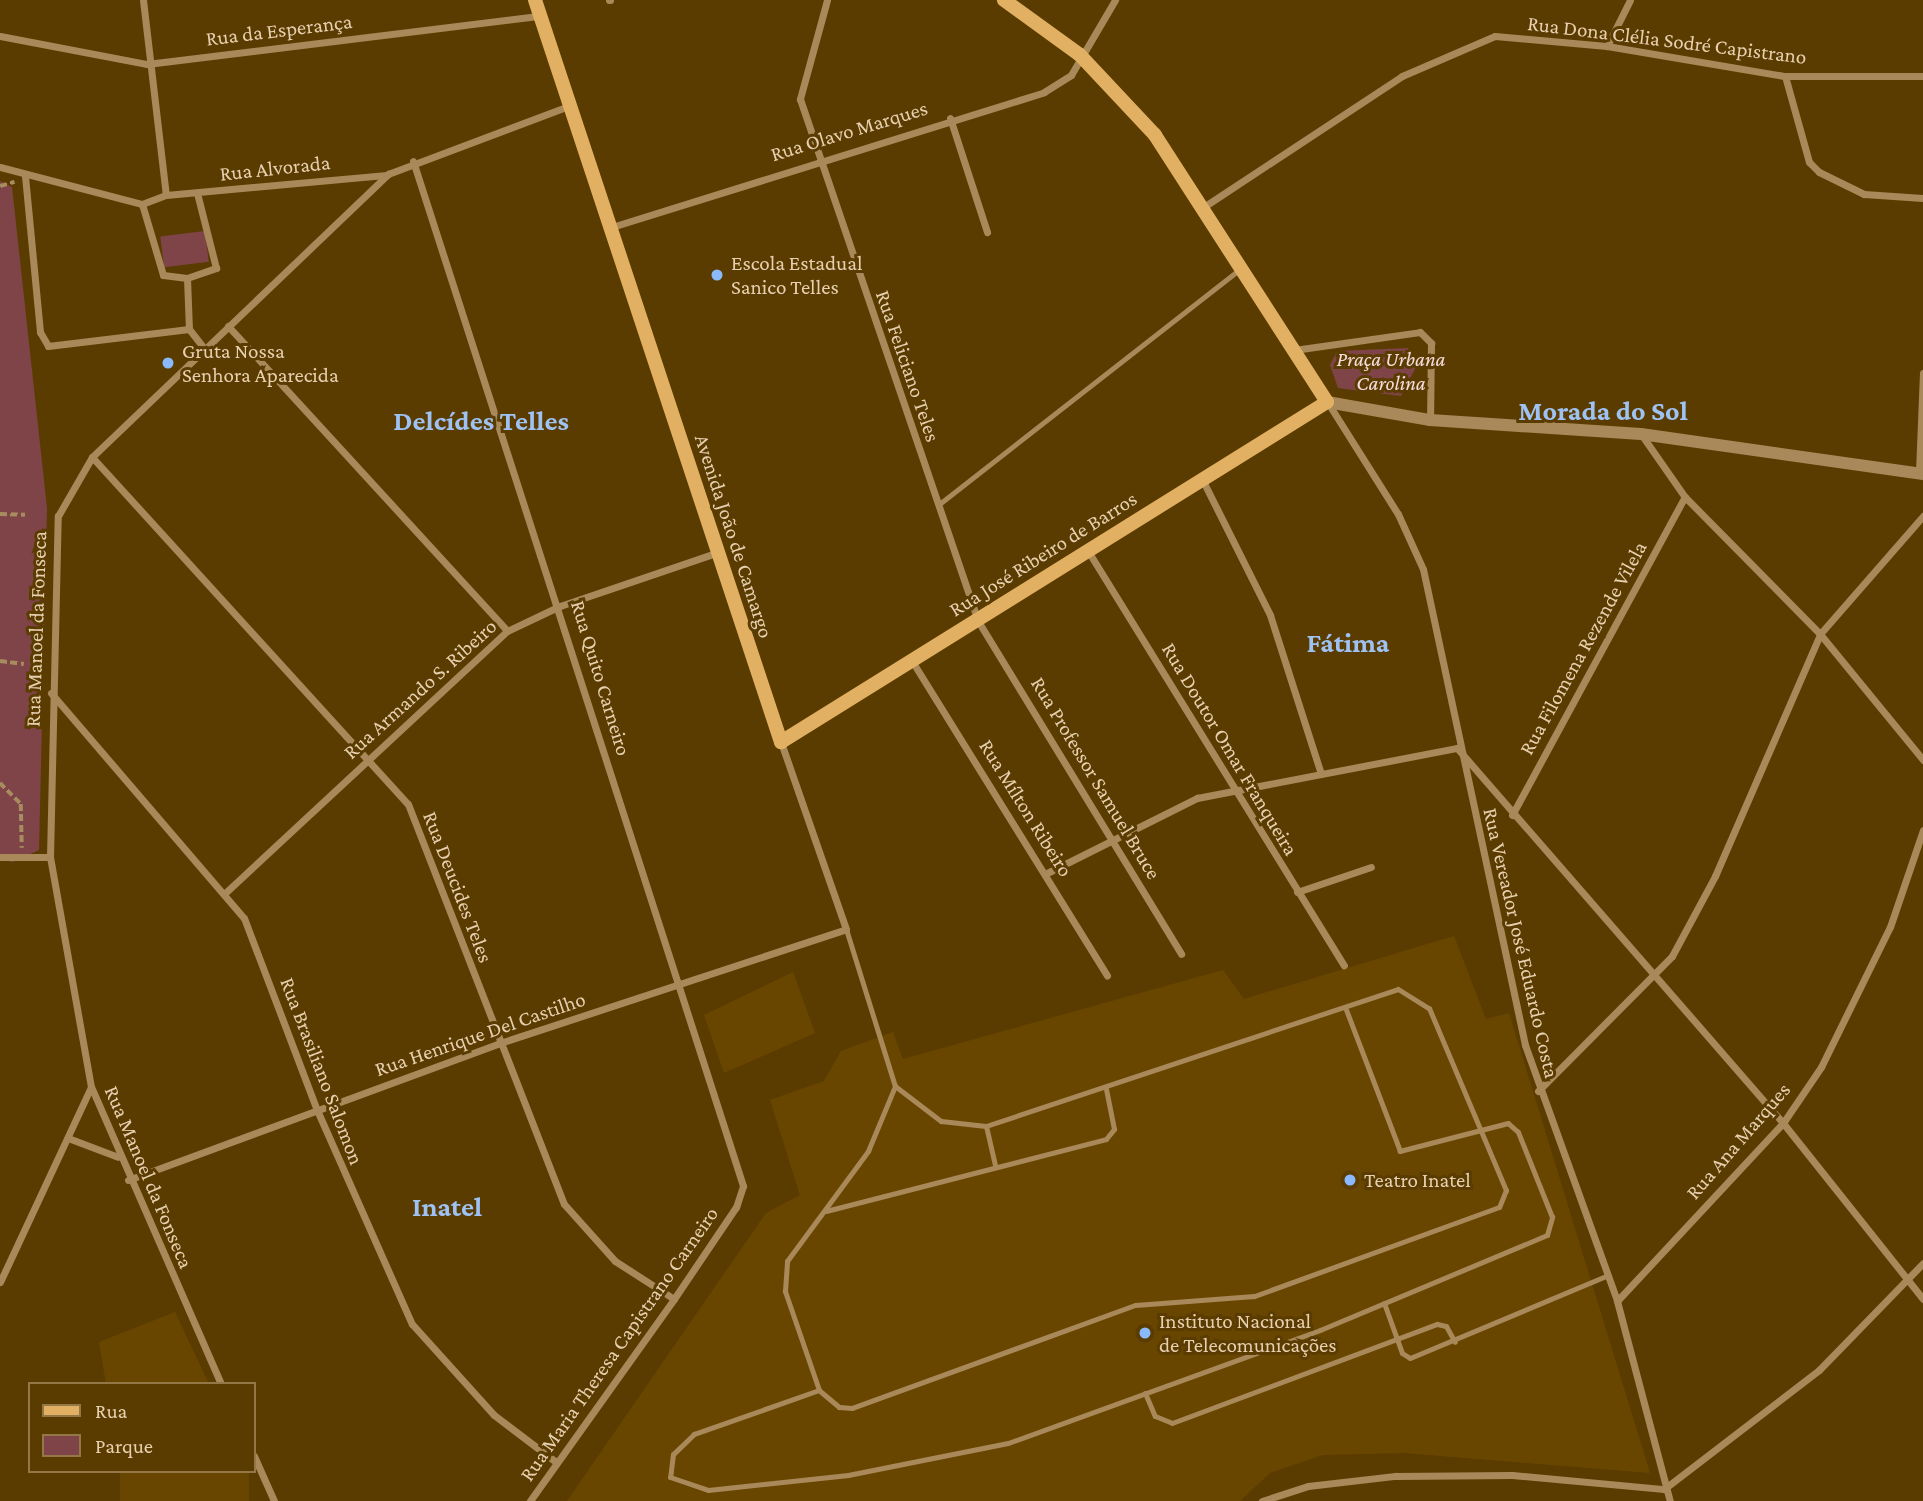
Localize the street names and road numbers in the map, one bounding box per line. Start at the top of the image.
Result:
street label: Rua da Esperança [204,9,354,51]
street label: Rua Dona Clélia Sodré Capistrano [1526,10,1808,70]
street label: Rua Olavo Marques [767,95,931,167]
street label: Rua Alvorada [218,150,332,186]
street label: Rua Feliciano Teles [870,287,946,445]
street label: Avenida João de Camargo [689,431,779,641]
street label: Rua José Ribeiro de Barros [944,486,1142,622]
street label: Rua Manoel da Fonseca [20,531,52,727]
street label: Rua Filomena Rezende Vilela [1514,537,1652,759]
street label: Rua Quito Carneiro [565,597,637,759]
street label: Rua Armando S. Ribeiro [338,614,502,764]
street label: Rua Doutor Omar Franqueira [1156,638,1304,860]
street label: Rua Professor Samuel Bruce [1025,672,1167,884]
street label: Rua Mílton Ribeiro [974,735,1078,881]
street label: Rua Vereador José Eduardo Costa [1478,805,1564,1081]
street label: Rua Deucides Teles [418,808,498,966]
street label: Rua Brasiliano Salomon [275,974,369,1168]
street label: Rua Henrique Del Castilho [371,986,589,1082]
street label: Rua Ana Marques [1680,1077,1796,1205]
street label: Rua Manoel da Fonseca [99,1082,199,1272]
street label: Rua Maria Theresa Capistrano Carneiro [514,1202,724,1486]

